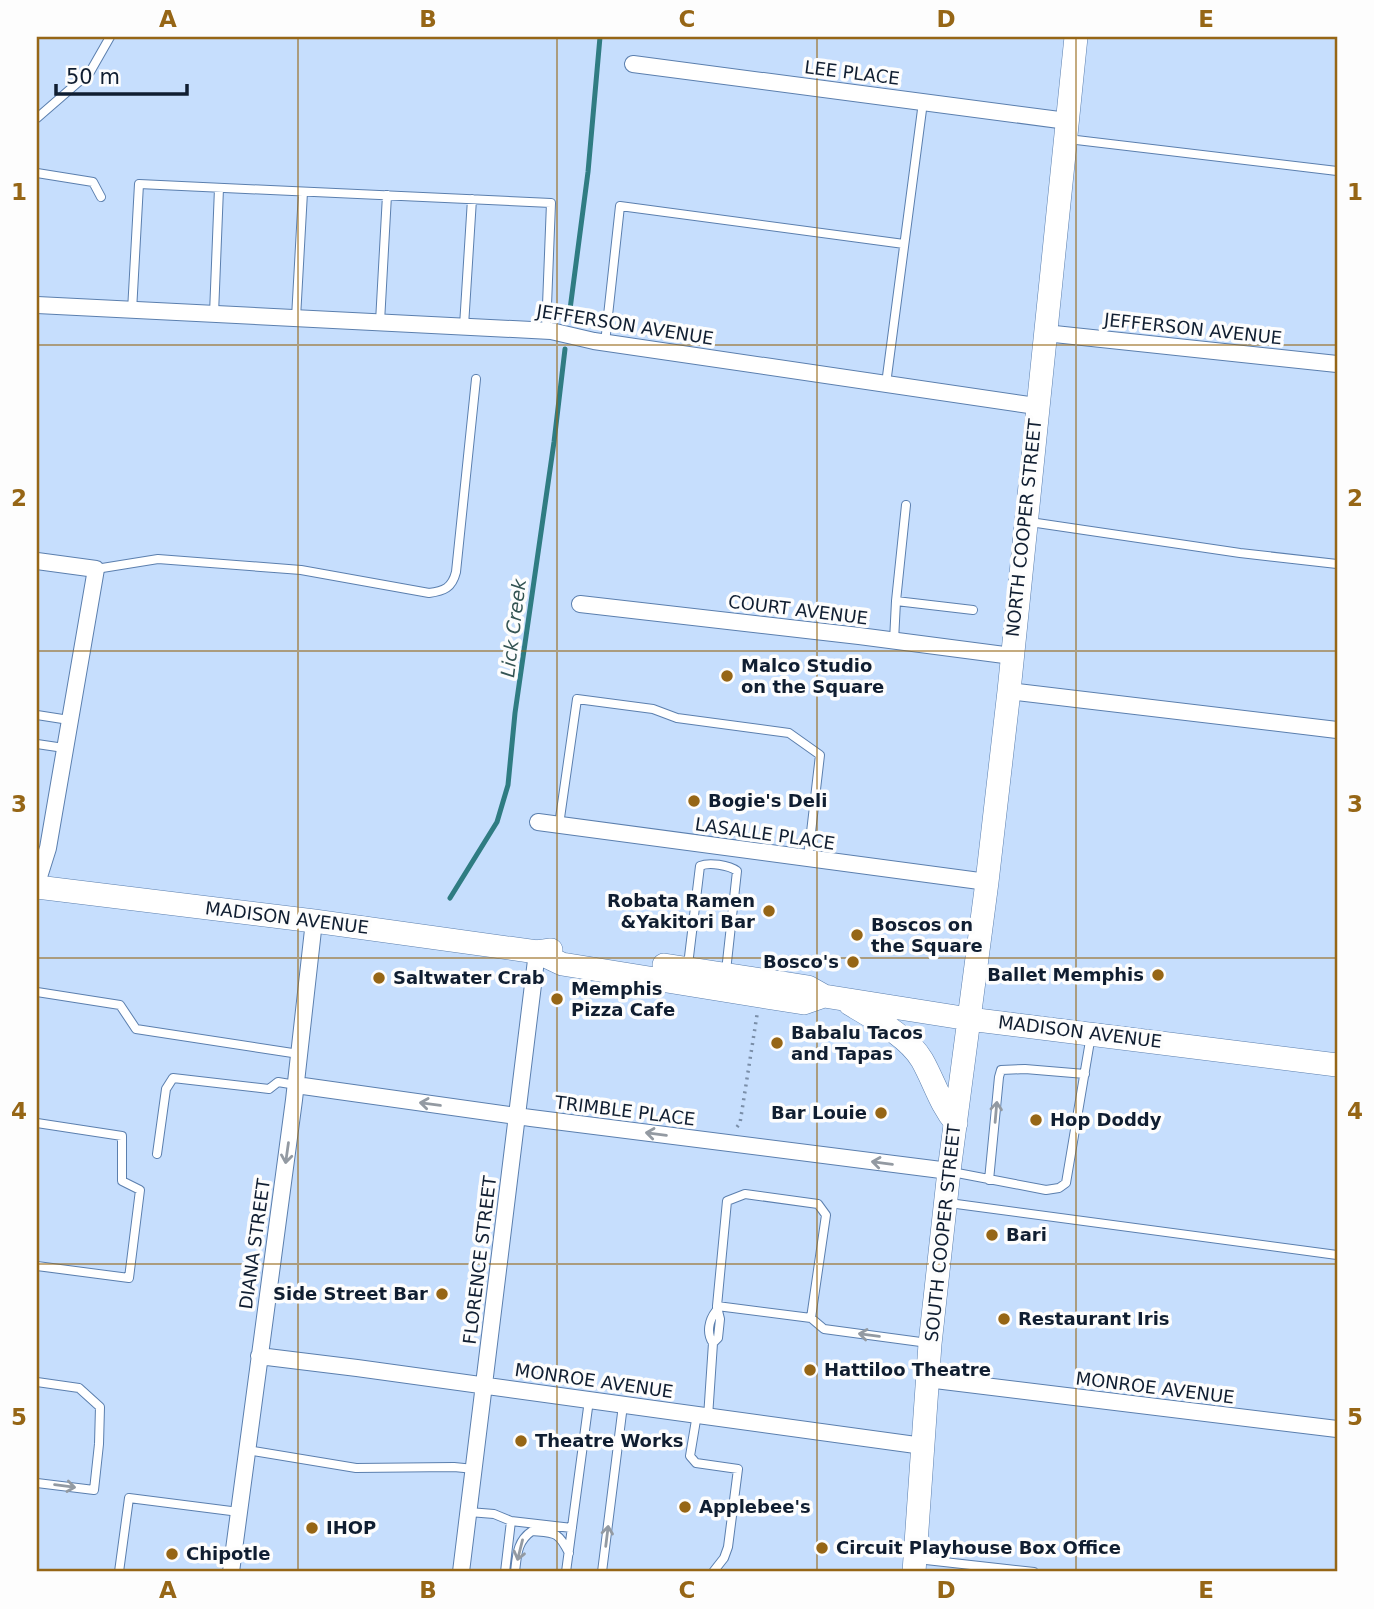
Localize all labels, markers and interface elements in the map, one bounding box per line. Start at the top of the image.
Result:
text: A [159,6,177,32]
text: B [419,6,437,32]
text: C [679,6,695,32]
text: D [936,6,956,32]
text: E [1198,6,1214,32]
scale bar [56,52,187,96]
street label: LEE PLACE [803,56,901,89]
text: 50 m [66,65,120,89]
text: 1 [11,179,27,205]
text: 1 [1347,179,1363,205]
street label: JEFFERSON AVENUE [534,300,715,349]
street label: JEFFERSON AVENUE [1102,309,1283,348]
street label: NORTH COOPER STREET [1002,417,1046,638]
text: 2 [11,485,27,511]
text: 2 [1347,485,1363,511]
water label: Lick Creek [496,577,530,678]
street label: COURT AVENUE [727,591,869,628]
place label: Malco Studio on the Square [741,655,884,697]
marker: Malco Studio on the Square [719,668,735,684]
place label: Bogie's Deli [708,790,827,811]
text: 3 [11,791,27,817]
text: 3 [1347,791,1363,817]
marker: Bogie's Deli [686,793,702,809]
street label: LASALLE PLACE [694,813,836,854]
place label: Robata Ramen &Yakitori Bar [607,890,755,932]
street label: MADISON AVENUE [204,897,370,938]
marker: Robata Ramen &Yakitori Bar [761,903,777,919]
place label: Boscos on the Square [871,914,983,956]
marker: Boscos on the Square [849,927,865,943]
place label: Bosco's [763,951,839,972]
marker: Bosco's [845,954,861,970]
place label: Ballet Memphis [987,964,1144,985]
place label: Saltwater Crab [393,967,545,988]
marker: Ballet Memphis [1150,967,1166,983]
marker: Saltwater Crab [371,970,387,986]
place label: Memphis Pizza Cafe [571,978,675,1020]
marker: Memphis Pizza Cafe [549,991,565,1007]
street label: MADISON AVENUE [997,1011,1163,1052]
place label: Babalu Tacos and Tapas [791,1022,923,1064]
marker: Babalu Tacos and Tapas [769,1035,785,1051]
street label: TRIMBLE PLACE [553,1091,696,1130]
one-way arrow [420,1097,442,1110]
text: 4 [11,1098,27,1124]
text: 4 [1347,1098,1363,1124]
one-way arrow [989,1101,1002,1123]
place label: Bar Louie [771,1102,867,1123]
marker: Bar Louie [873,1105,889,1121]
place label: Hop Doddy [1050,1109,1162,1130]
marker: Hop Doddy [1028,1112,1044,1128]
street label: SOUTH COOPER STREET [921,1122,964,1343]
one-way arrow [645,1127,668,1140]
one-way arrow [280,1141,293,1163]
one-way arrow [871,1156,893,1169]
street label: FLORENCE STREET [459,1174,500,1345]
street label: DIANA STREET [235,1176,274,1311]
place label: Bari [1006,1224,1047,1245]
marker: Bari [984,1227,1000,1243]
place label: Side Street Bar [273,1283,428,1304]
marker: Side Street Bar [434,1286,450,1302]
place label: Restaurant Iris [1018,1308,1170,1329]
marker: Restaurant Iris [996,1311,1012,1327]
one-way arrow [858,1328,881,1341]
street label: MONROE AVENUE [513,1359,675,1402]
place label: Hattiloo Theatre [824,1359,991,1380]
marker: Hattiloo Theatre [802,1362,818,1378]
street label: MONROE AVENUE [1074,1367,1236,1408]
text: 5 [11,1404,27,1430]
text: 5 [1347,1404,1363,1430]
place label: Theatre Works [535,1430,684,1451]
marker: Theatre Works [513,1433,529,1449]
one-way arrow [53,1480,76,1493]
place label: Applebee's [699,1496,811,1517]
marker: Applebee's [677,1499,693,1515]
place label: IHOP [326,1517,376,1538]
marker: IHOP [304,1520,320,1536]
one-way arrow [600,1525,613,1548]
place label: Circuit Playhouse Box Office [836,1537,1121,1558]
one-way arrow [513,1538,526,1560]
marker: Circuit Playhouse Box Office [814,1540,830,1556]
place label: Chipotle [186,1543,270,1564]
marker: Chipotle [164,1546,180,1562]
text: A [159,1577,177,1603]
text: B [419,1577,437,1603]
text: C [679,1577,695,1603]
text: D [936,1577,956,1603]
text: E [1198,1577,1214,1603]

